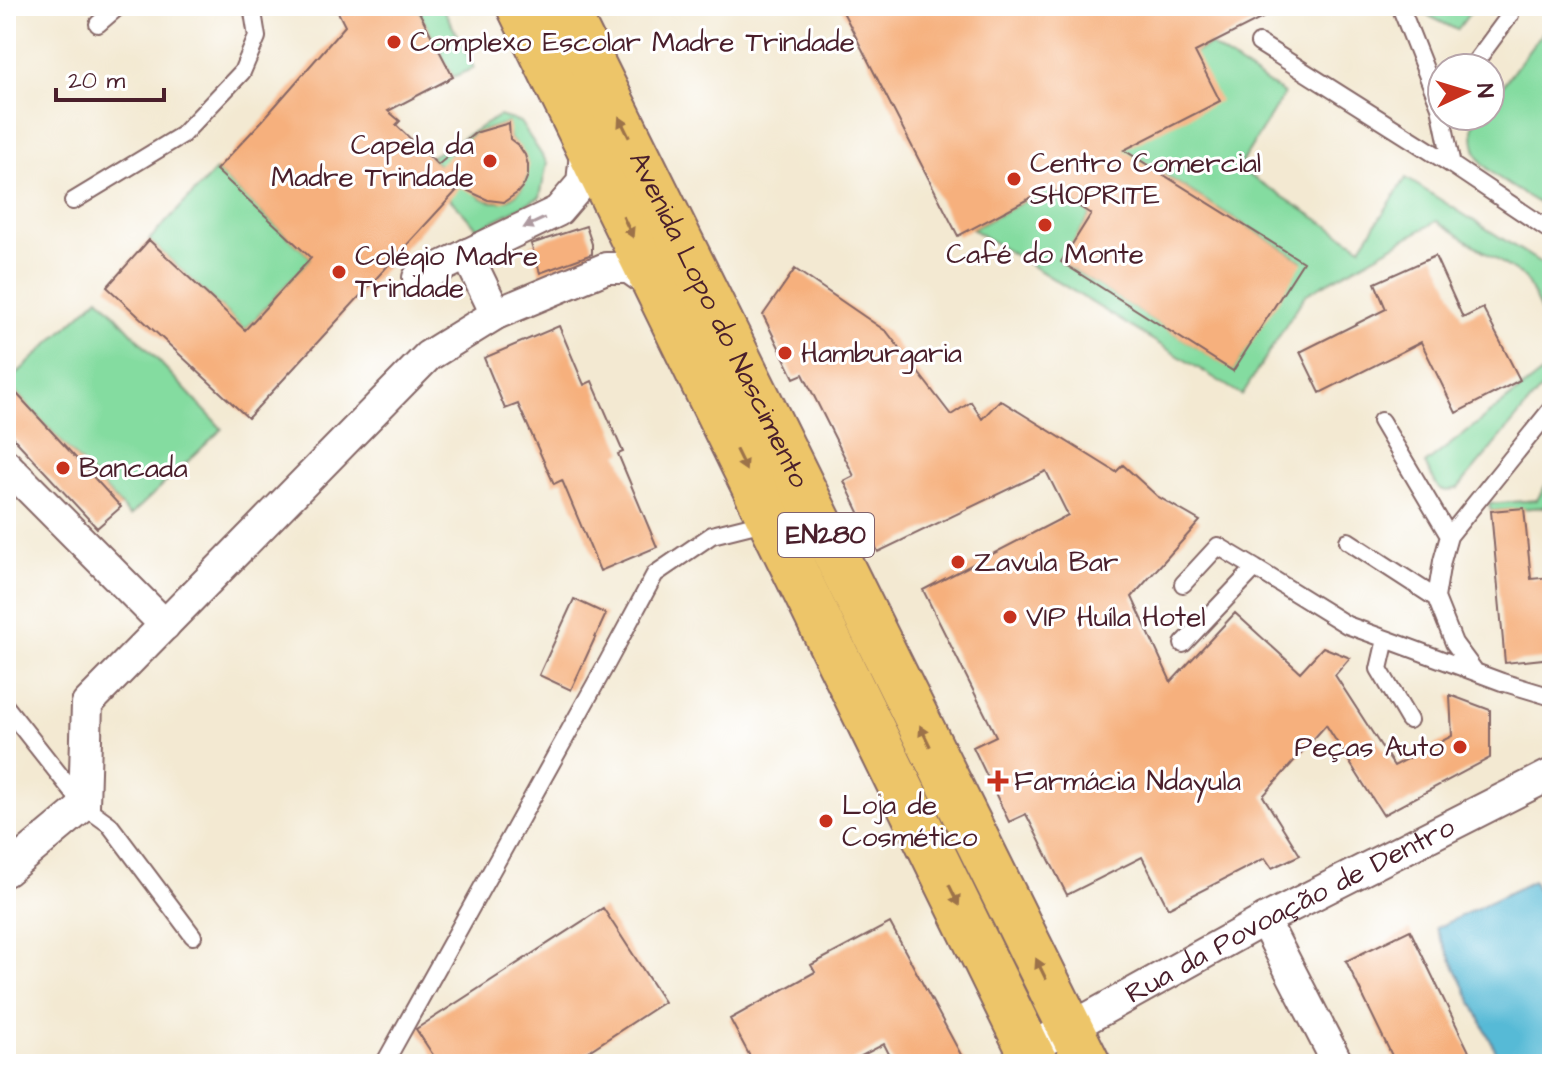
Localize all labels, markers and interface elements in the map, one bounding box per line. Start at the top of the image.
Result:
place label: Complexo Escolar Madre Trindade [410,23,855,62]
marker: Complexo Escolar Madre Trindade [385,33,403,51]
scale bar [56,52,164,102]
north arrow [1426,52,1506,132]
text: 20 m [68,64,125,98]
text: N [1469,83,1500,99]
one-way arrow [617,115,630,138]
place label: Capela da Madre Trindade [271,126,474,197]
place label: Centro Comercial SHOPRITE [1030,144,1261,215]
street label: Avenida Lopo do Nascimento [620,145,819,495]
marker: Capela da Madre Trindade [481,152,499,170]
marker: Centro Comercial SHOPRITE [1005,170,1023,188]
one-way arrow [621,215,635,238]
one-way arrow [522,216,545,230]
marker: Café do Monte [1036,216,1054,234]
place label: Café do Monte [946,235,1144,274]
place label: Colégio Madre Trindade [355,237,538,308]
marker: Colégio Madre Trindade [330,263,348,281]
place label: Hamburgaria [801,334,962,374]
marker: Hamburgaria [776,344,794,362]
place label: Bancada [79,449,188,488]
one-way arrow [735,449,748,472]
marker: Bancada [54,459,72,477]
road number: EN280 [778,513,874,557]
place label: Zavula Bar [974,543,1118,582]
marker: Zavula Bar [949,553,967,571]
place label: VIP Huíla Hotel [1026,598,1206,637]
marker: VIP Huíla Hotel [1001,608,1019,626]
one-way arrow [919,724,932,747]
place label: Peças Auto [1295,728,1444,767]
marker: Peças Auto [1451,738,1469,756]
place label: Farmácia Ndayula [1014,762,1241,803]
marker: Farmácia Ndayula [989,772,1007,790]
place label: Loja de Cosmético [842,786,978,857]
street label: Rua da Povoação de Dentro [1118,807,1461,1013]
marker: Loja de Cosmético [817,812,835,830]
one-way arrow [947,884,961,907]
one-way arrow [1034,957,1048,980]

